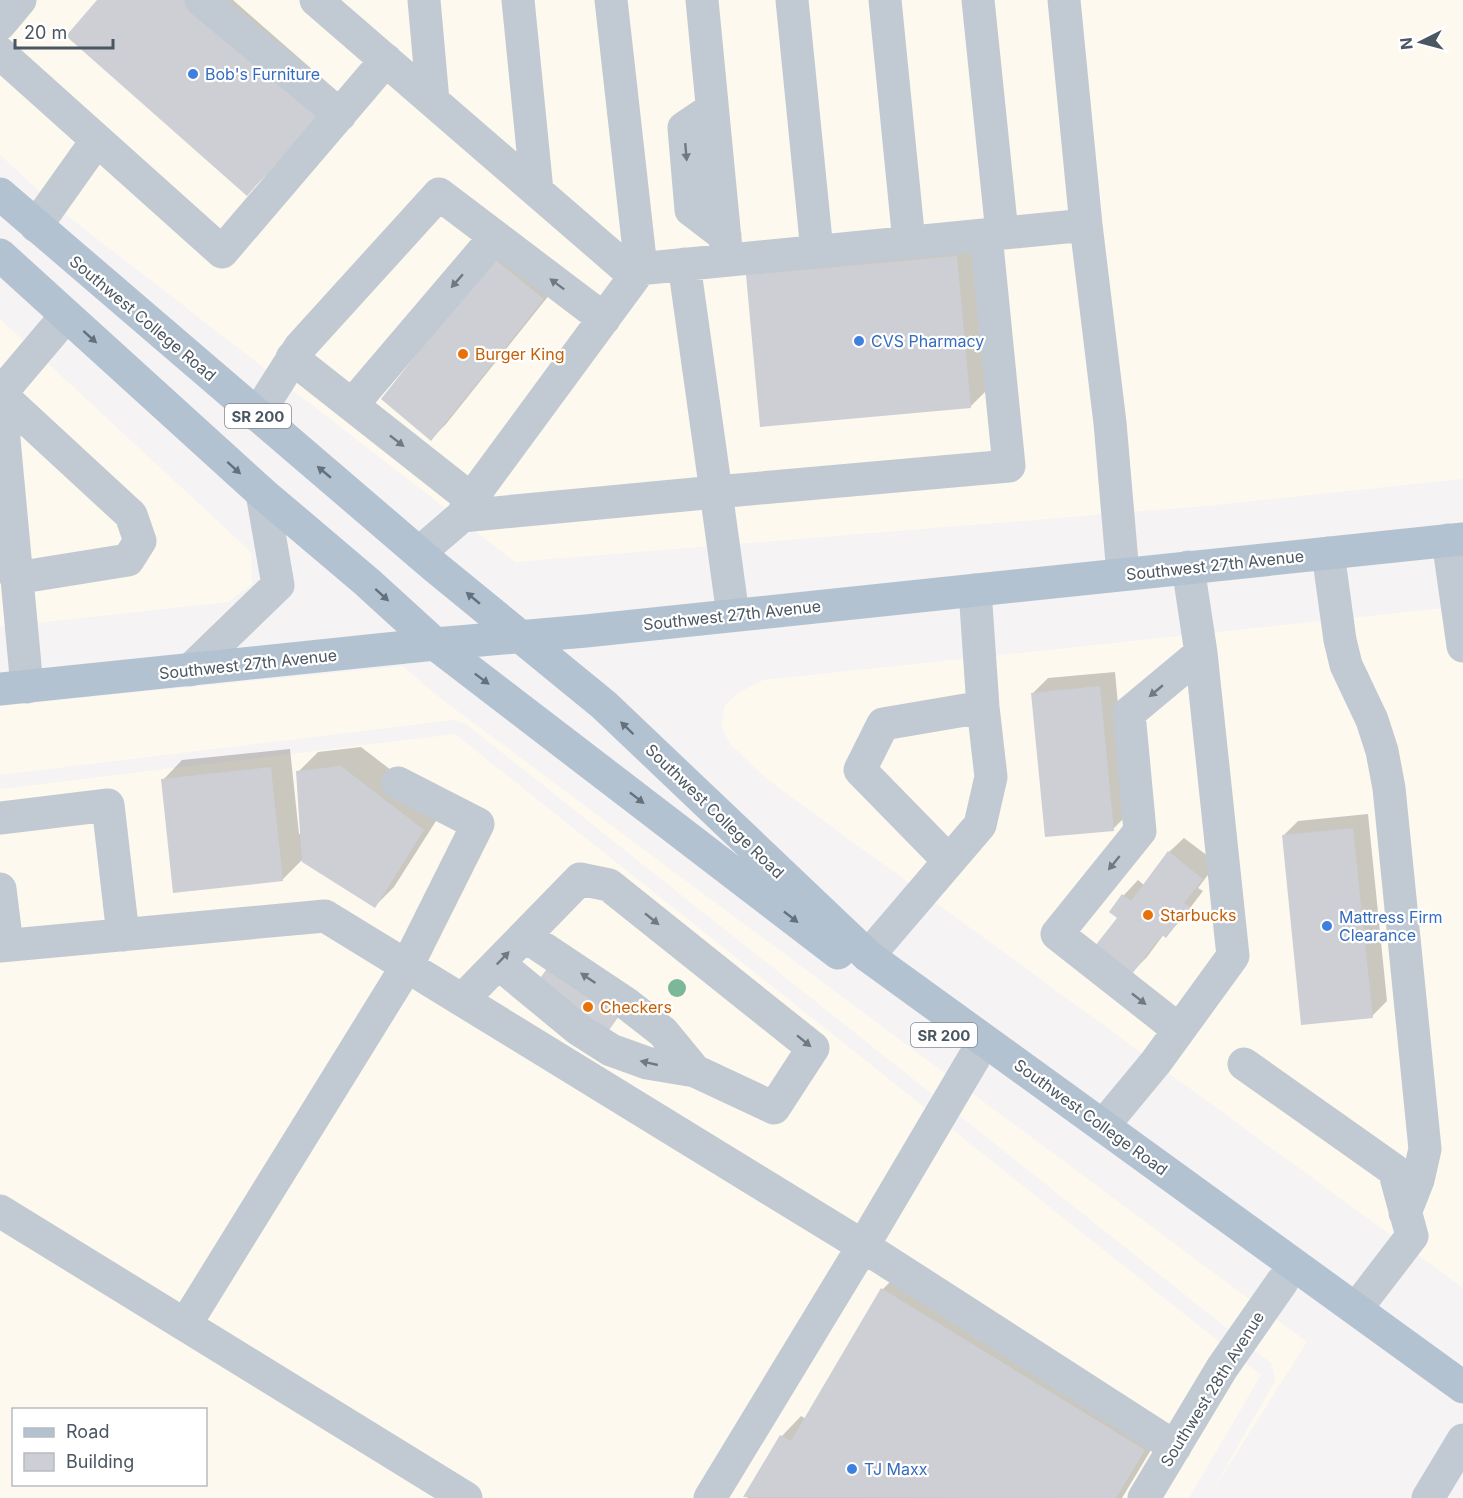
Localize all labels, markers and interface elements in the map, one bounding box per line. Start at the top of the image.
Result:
scale bar [15,12,112,50]
north arrow [1391,12,1451,72]
text: 20 m [24,22,67,43]
text: N [1395,36,1417,51]
place label: Bob's Furniture [205,64,320,84]
marker: Bob's Furniture [186,67,200,81]
one-way arrow [681,143,691,162]
street label: Southwest College Road [66,251,220,385]
one-way arrow [450,274,464,289]
one-way arrow [549,277,565,290]
one-way arrow [82,330,97,343]
place label: CVS Pharmacy [871,331,984,351]
marker: CVS Pharmacy [852,334,866,348]
place label: Burger King [475,344,565,364]
marker: Burger King [456,347,470,361]
road number: SR 200 [225,404,291,428]
one-way arrow [390,435,405,447]
one-way arrow [226,461,241,474]
one-way arrow [316,466,332,479]
street label: Southwest 27th Avenue [1125,546,1305,584]
one-way arrow [374,588,389,601]
one-way arrow [465,592,481,605]
street label: Southwest 27th Avenue [642,596,822,634]
street label: Southwest 27th Avenue [158,645,338,683]
one-way arrow [474,673,490,685]
one-way arrow [1148,684,1164,697]
one-way arrow [620,721,635,735]
street label: Southwest College Road [642,740,788,882]
one-way arrow [629,791,644,803]
one-way arrow [1108,856,1120,871]
place label: Starbucks [1160,905,1236,925]
place label: Mattress Firm Clearance [1339,907,1443,945]
marker: Starbucks [1141,908,1155,922]
one-way arrow [783,911,799,923]
one-way arrow [644,913,660,926]
marker: Mattress Firm Clearance [1320,919,1334,933]
one-way arrow [496,952,510,966]
one-way arrow [581,972,597,984]
one-way arrow [1131,992,1147,1005]
place label: Checkers [600,997,672,1017]
marker: Checkers [581,1000,595,1014]
road number: SR 200 [911,1023,977,1047]
one-way arrow [796,1035,812,1048]
street label: Southwest College Road [1010,1055,1172,1179]
one-way arrow [640,1057,658,1067]
street label: Southwest 28th Avenue [1156,1308,1268,1470]
legend [12,1408,207,1486]
text: Road [66,1421,109,1442]
text: Building [66,1451,134,1472]
place label: TJ Maxx [864,1459,928,1479]
marker: TJ Maxx [845,1462,859,1476]

